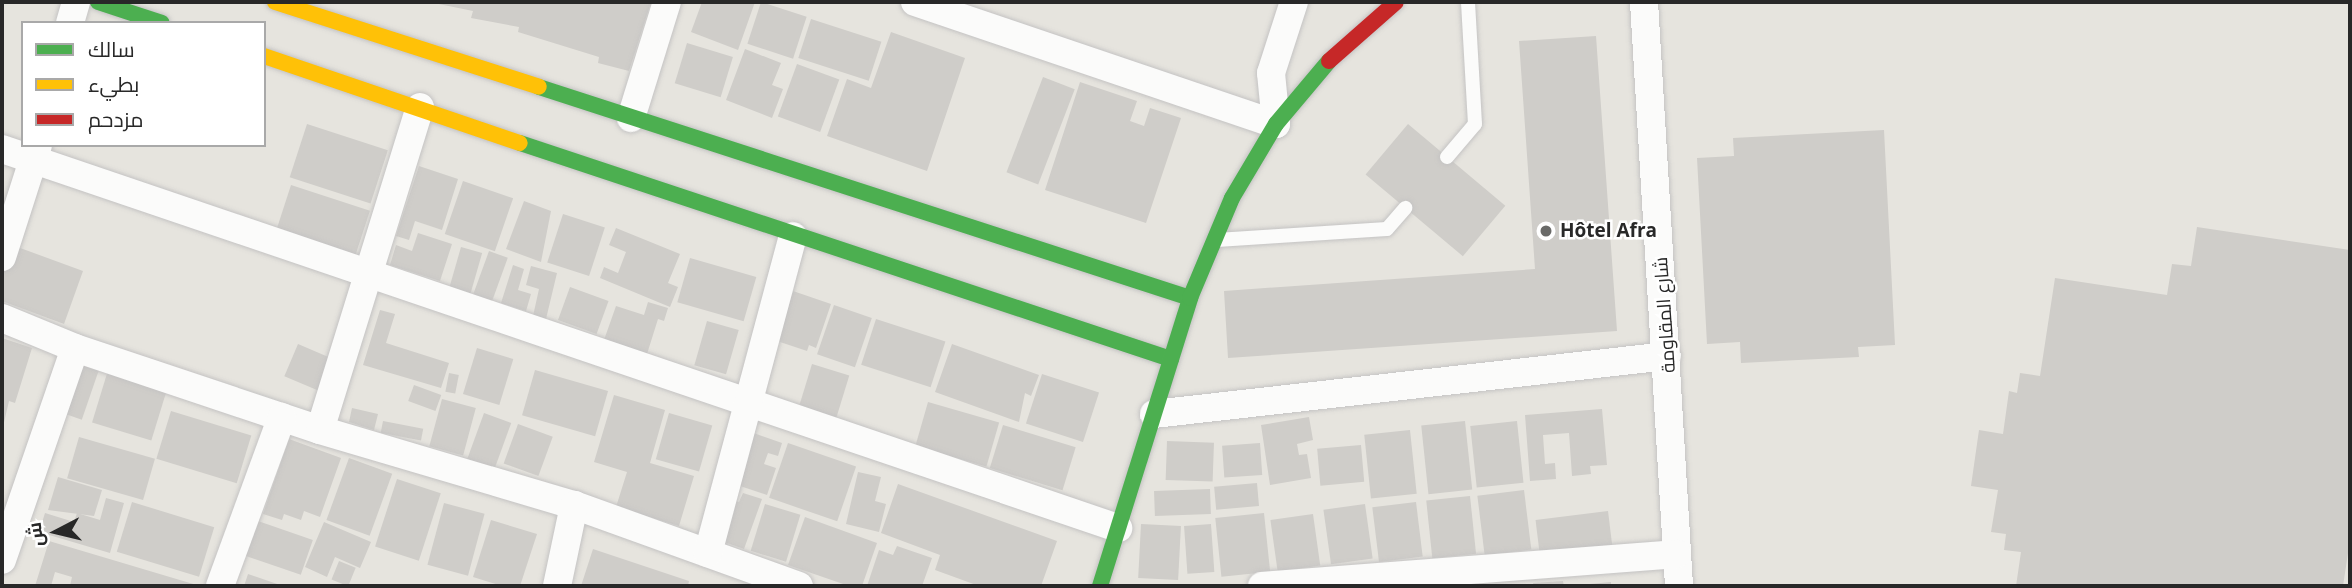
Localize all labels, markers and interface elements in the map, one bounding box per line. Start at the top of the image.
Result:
legend [21,21,266,147]
text: سالك [88,35,135,63]
text: بطيء [88,70,139,98]
text: مزدحم [88,105,143,133]
place label: Hôtel Afra [1560,220,1657,242]
marker: Hôtel Afra [1538,223,1554,239]
street label: شارع المقاومة [1650,256,1680,374]
north arrow [21,497,91,567]
text: ش [21,521,50,548]

